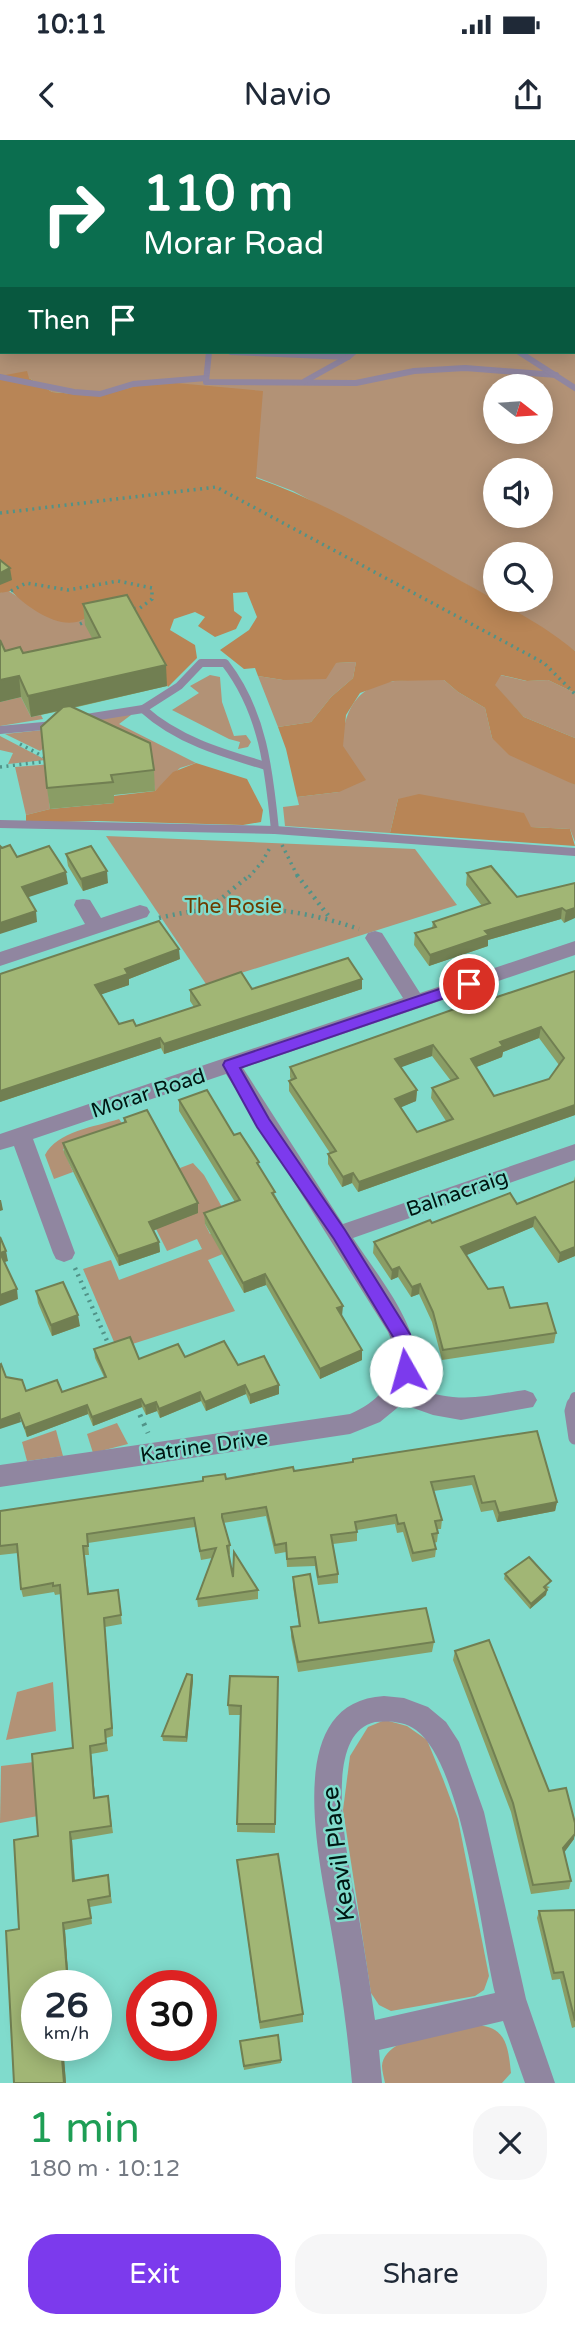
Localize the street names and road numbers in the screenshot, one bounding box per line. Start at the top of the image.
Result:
street label: Morar Road [88,1063,209,1124]
street label: Balnacraig [403,1164,511,1222]
street label: Katrine Drive [139,1425,270,1468]
street label: Keavil Place [316,1785,361,1923]

